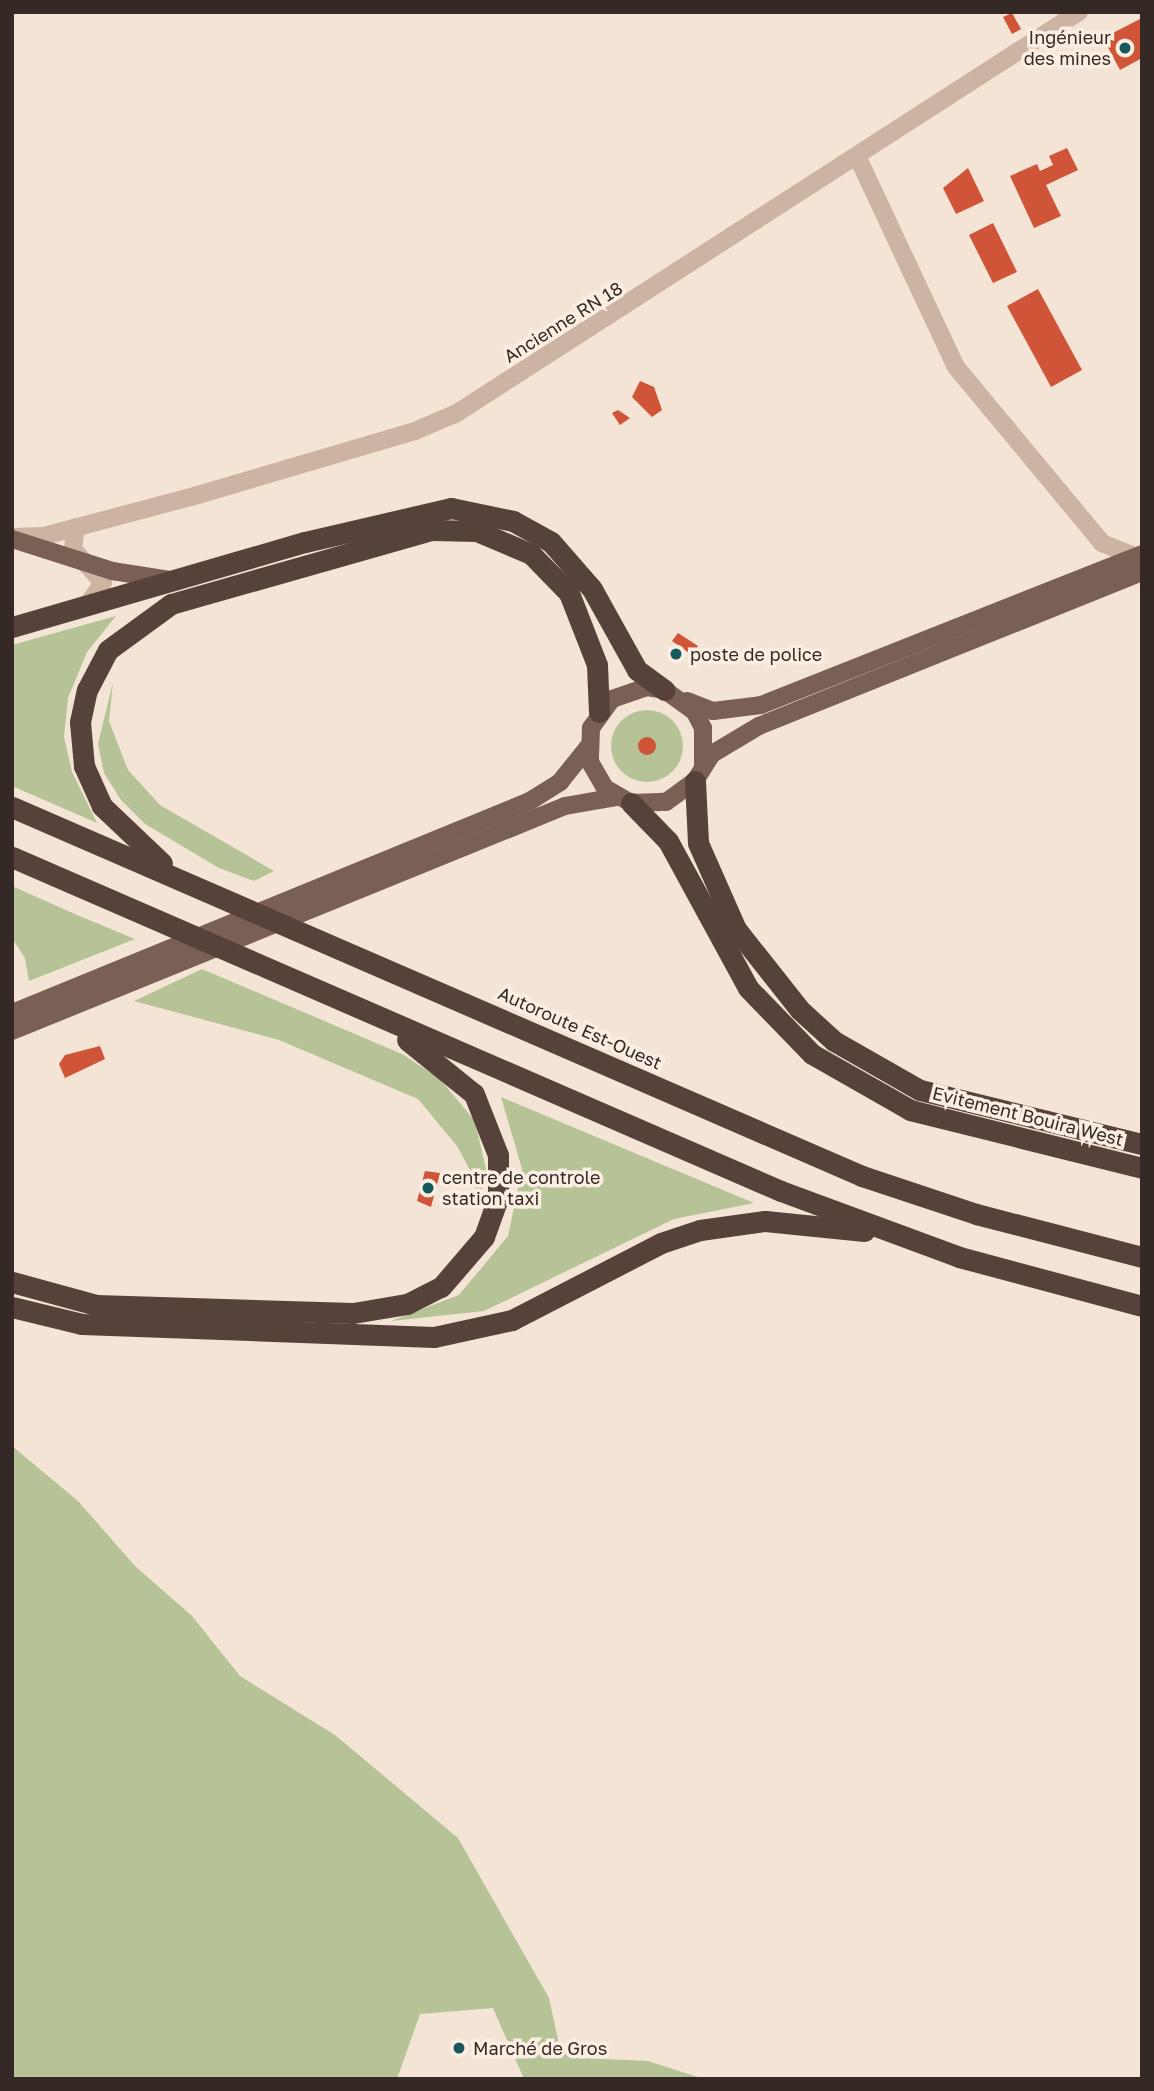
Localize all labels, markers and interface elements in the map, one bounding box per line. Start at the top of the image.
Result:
place label: Ingénieur des mines [1024,27,1111,70]
marker: Ingénieur des mines [1117,40,1133,56]
street label: Ancienne RN 18 [500,277,626,367]
place label: poste de police [690,643,822,665]
marker: poste de police [668,646,684,662]
street label: Autoroute Est-Ouest [495,982,665,1074]
street label: Evitement Bouira West [930,1082,1126,1150]
place label: centre de controle station taxi [442,1167,600,1210]
marker: centre de controle station taxi [420,1180,436,1196]
place label: Marché de Gros [473,2037,607,2059]
marker: Marché de Gros [451,2040,467,2056]

